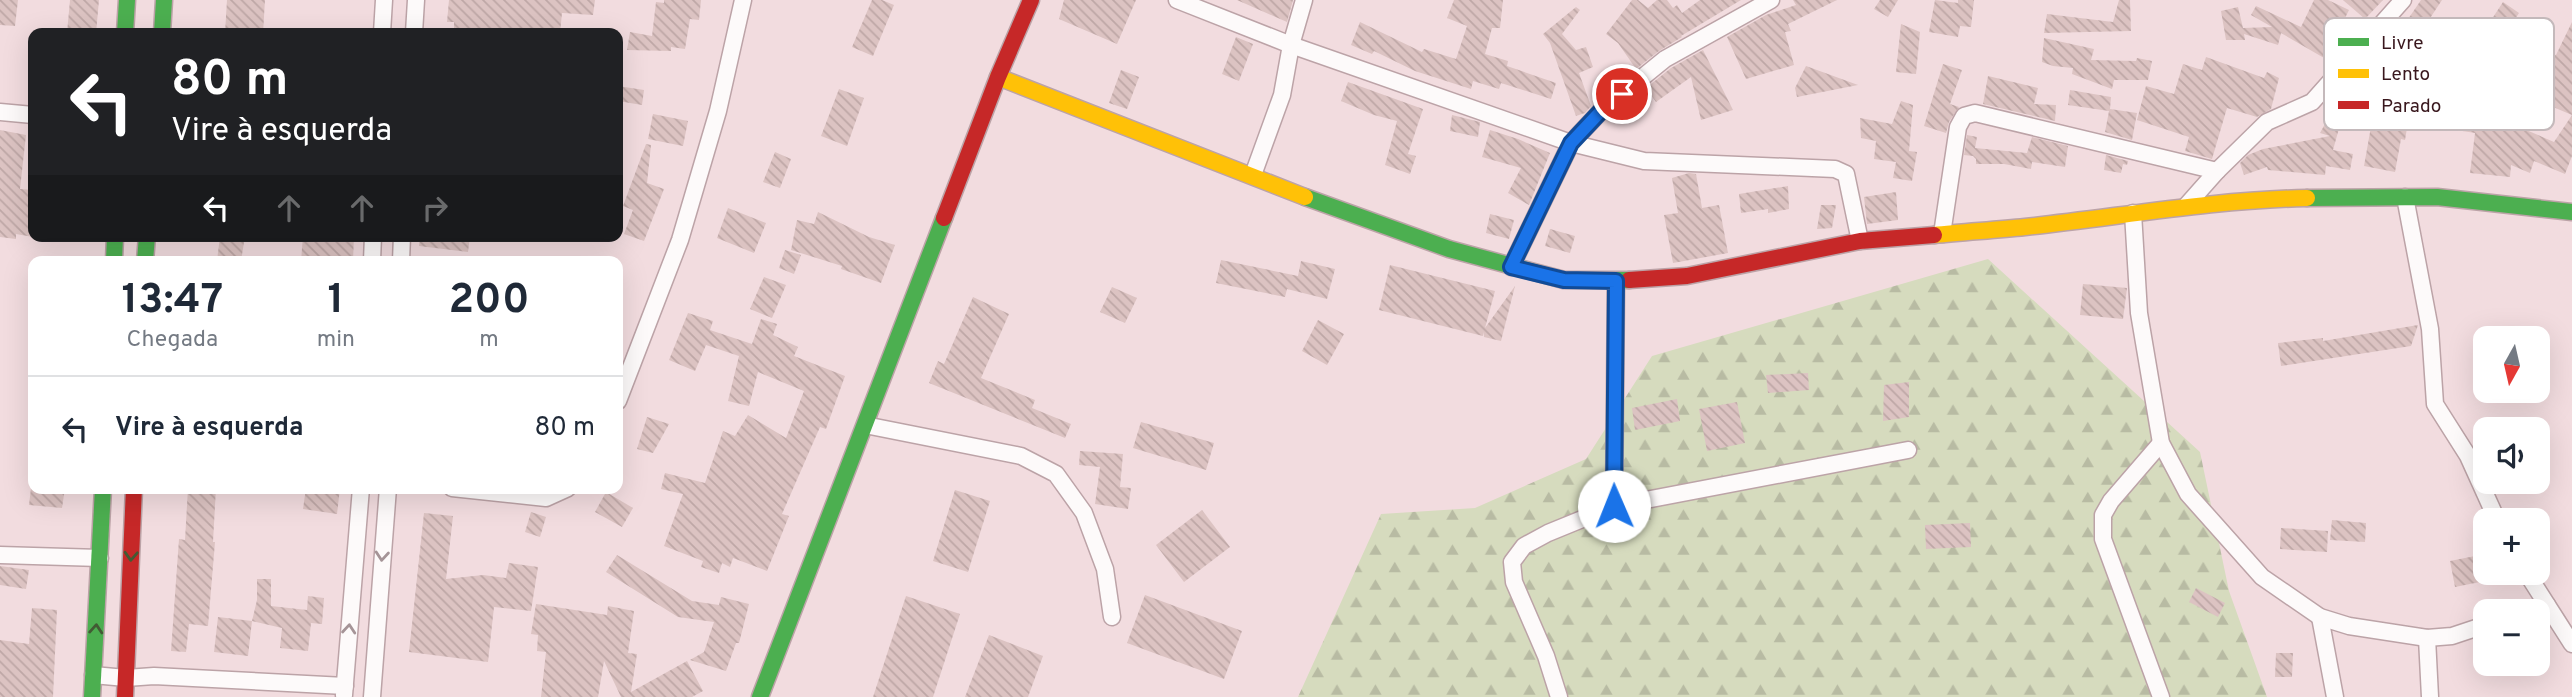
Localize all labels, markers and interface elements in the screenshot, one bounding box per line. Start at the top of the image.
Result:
legend [2324,18,2554,130]
text: Livre [2381,32,2424,56]
text: 80 m [171,51,288,113]
icon: left [56,56,147,147]
text: Lento [2381,63,2430,87]
pin [1592,64,1652,124]
icon: arrive [1603,75,1641,113]
text: Parado [2381,95,2441,119]
text: Vire à esquerda [171,112,392,152]
icon: left [197,189,235,227]
icon: ahead [270,189,308,227]
icon: ahead [343,189,381,227]
icon: right [416,189,454,227]
text: 13:47 [121,275,223,328]
text: 1 [327,275,344,328]
text: 200 [448,275,530,328]
text: Chegada [127,326,218,355]
text: min [317,326,355,355]
text: m [479,326,499,355]
north arrow [2473,326,2550,402]
map controls [2473,326,2550,676]
icon: left [56,410,94,448]
text: Vire à esquerda [115,412,303,445]
text: 80 m [535,412,595,445]
button: sound [2473,417,2550,494]
position arrow [1577,469,1651,543]
button: + [2473,508,2550,585]
one-way arrow [124,551,139,562]
one-way arrow [375,551,390,562]
button: − [2473,599,2550,676]
one-way arrow [88,623,103,634]
one-way arrow [341,623,356,634]

